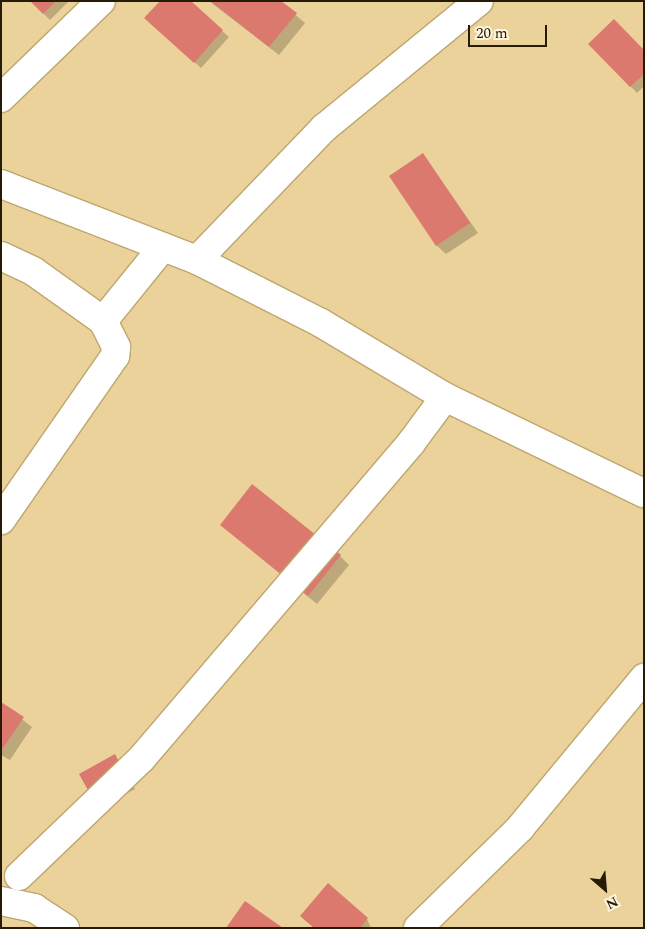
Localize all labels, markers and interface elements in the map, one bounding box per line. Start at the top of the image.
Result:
scale bar [470,15,549,47]
text: 20 m [476,22,508,45]
north arrow [580,864,630,914]
text: N [602,891,622,915]

